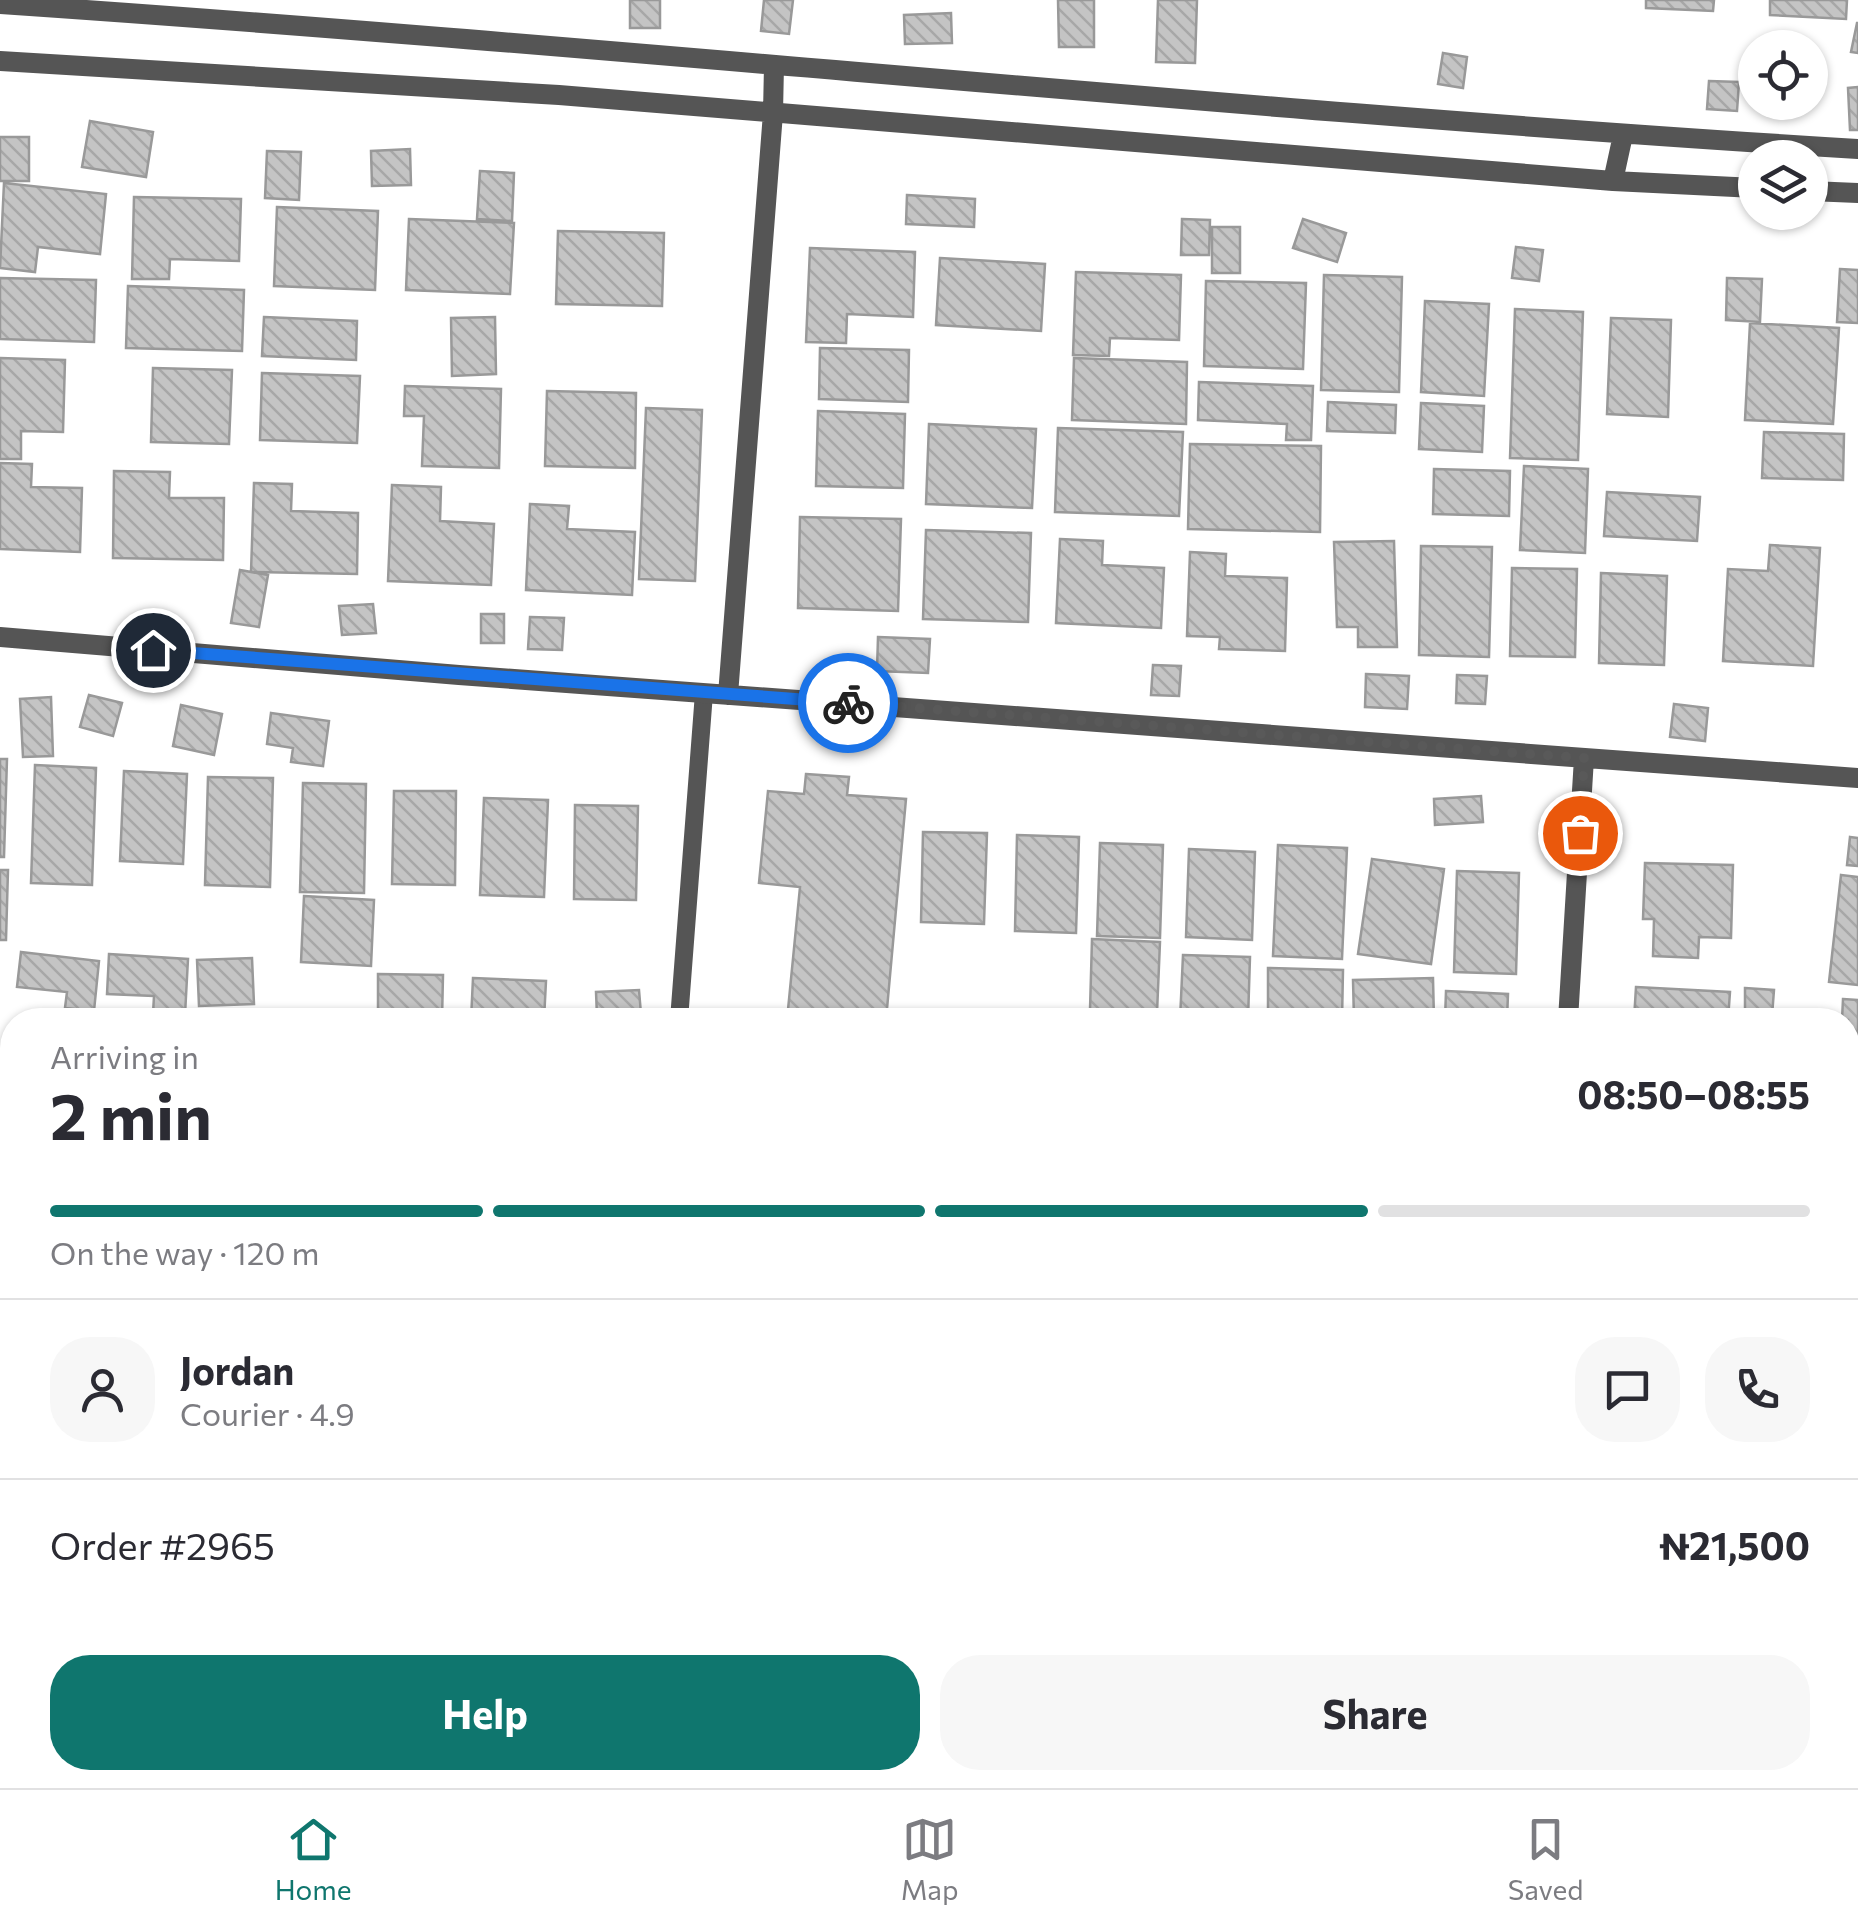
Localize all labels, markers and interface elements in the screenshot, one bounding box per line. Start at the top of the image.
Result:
map controls [1738,30,1828,230]
button: locate [1738,30,1828,120]
button: layers [1738,140,1828,230]
pin [111,608,196,693]
icon: home [126,623,181,678]
courier [798,653,898,753]
icon: bike [821,676,876,731]
pin [1538,791,1623,876]
icon: bag [1553,806,1608,861]
text: Arriving in [50,1036,199,1076]
text: 08:50–08:55 [1577,1070,1810,1117]
text: 2 min [50,1074,212,1153]
text: On the way · 120 m [50,1232,319,1272]
button: person [50,1337,155,1442]
button: chat [1575,1337,1680,1442]
button: phone [1705,1337,1810,1442]
text: Jordan [180,1346,294,1393]
text: Courier · 4.9 [180,1393,355,1433]
text: Order #2965 [50,1521,275,1568]
text: ₦21,500 [1658,1521,1810,1568]
button: Help [50,1655,920,1770]
button: Share [940,1655,1810,1770]
tab: Home [275,1812,352,1906]
tab: Map [901,1812,959,1906]
tab: Saved [1508,1812,1583,1906]

